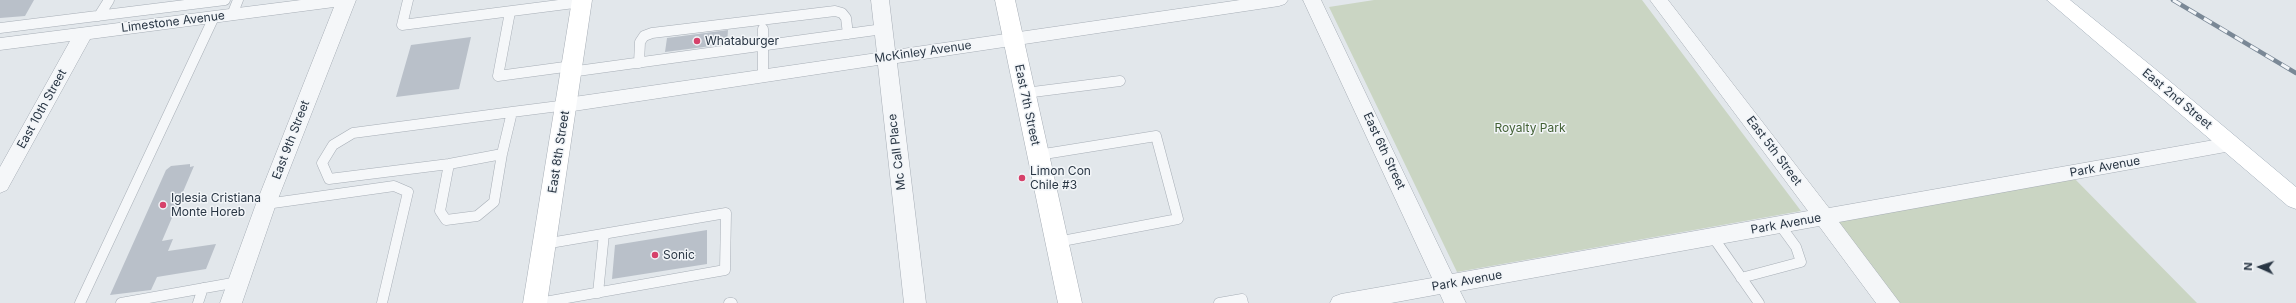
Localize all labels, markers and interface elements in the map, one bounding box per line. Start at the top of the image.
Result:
street label: Limestone Avenue [120,9,226,35]
place label: Whataburger [705,34,779,48]
marker: Whataburger [692,36,702,46]
street label: McKinley Avenue [874,38,972,66]
street label: East 7th Street [1011,63,1043,147]
street label: East 2nd Street [2139,66,2215,132]
street label: East 10th Street [14,67,70,151]
street label: East 9th Street [269,98,313,182]
street label: East 8th Street [545,110,573,194]
street label: East 6th Street [1360,110,1408,192]
street label: Mc Call Place [885,113,909,191]
street label: East 5th Street [1743,113,1805,189]
park label: Royalty Park [1495,121,1565,135]
street label: Park Avenue [2069,154,2141,180]
place label: Limon Con Chile #3 [1030,164,1091,192]
marker: Limon Con Chile #3 [1017,173,1027,183]
place label: Iglesia Cristiana Monte Horeb [171,191,261,219]
marker: Iglesia Cristiana Monte Horeb [158,200,168,210]
street label: Park Avenue [1750,211,1822,237]
north arrow [2240,247,2280,287]
place label: Sonic [663,248,695,262]
marker: Sonic [650,250,660,260]
text: N [2241,262,2255,271]
street label: Park Avenue [1431,268,1503,294]

